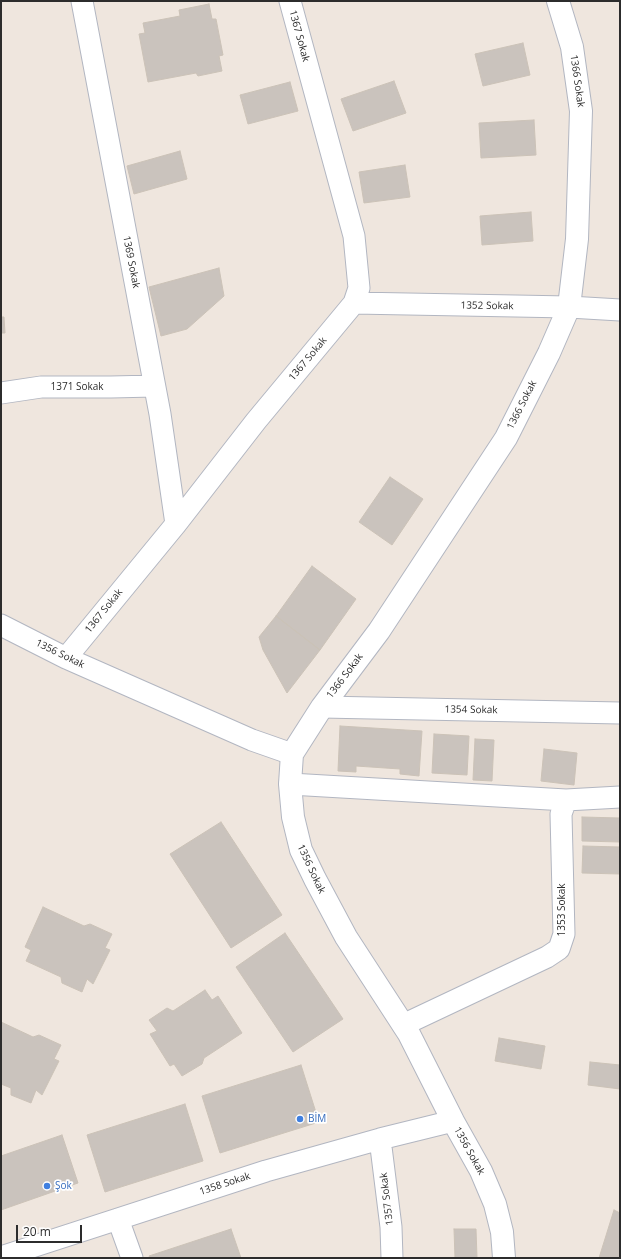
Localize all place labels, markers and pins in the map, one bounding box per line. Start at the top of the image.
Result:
place label: BİM [308,1113,326,1125]
marker: BİM [295,1114,305,1124]
place label: Şok [55,1180,72,1192]
marker: Şok [42,1181,52,1191]

